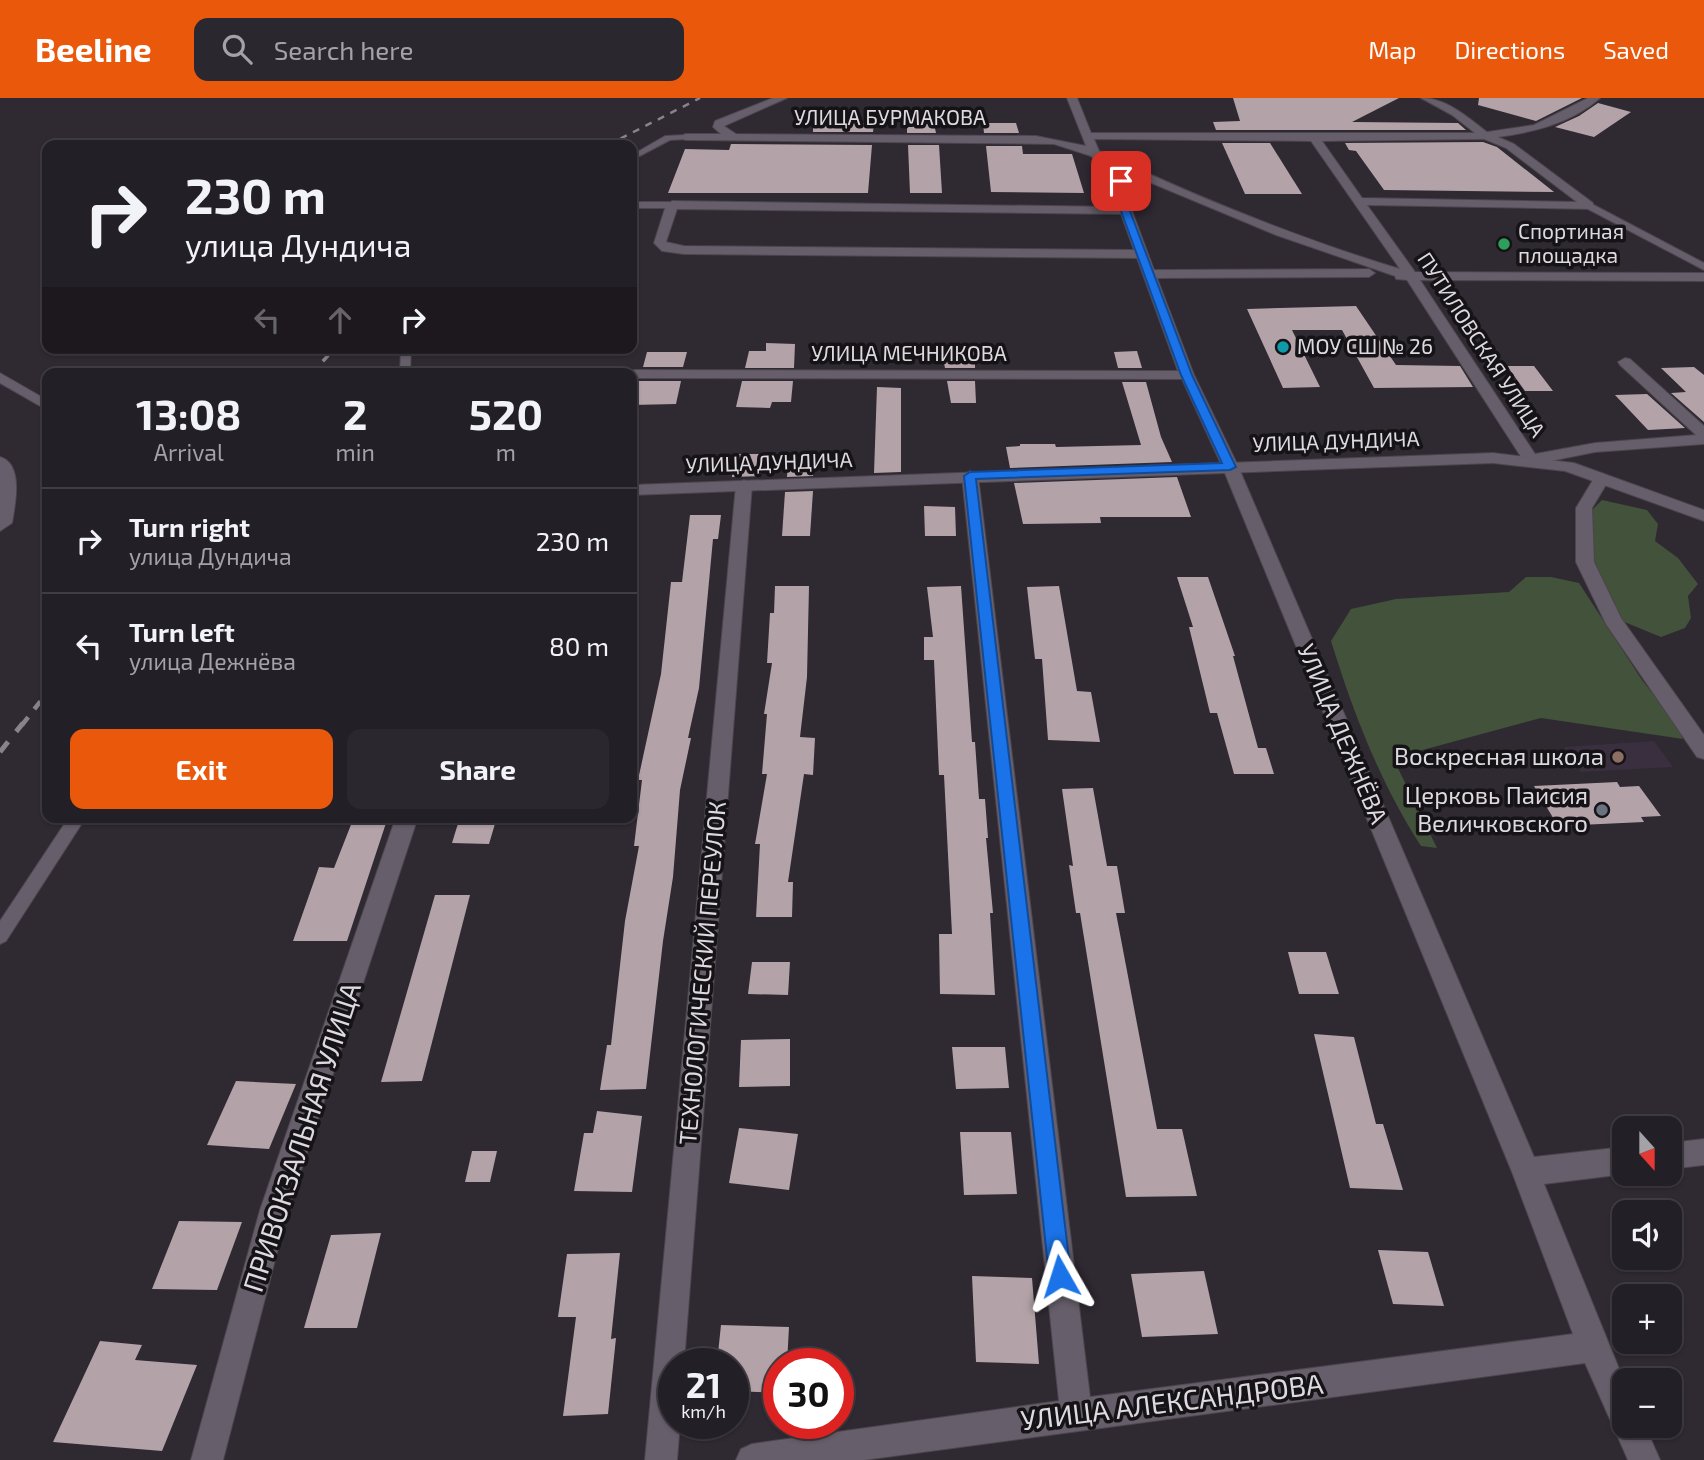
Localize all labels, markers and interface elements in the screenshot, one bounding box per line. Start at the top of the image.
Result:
search box [194,18,684,81]
text: Beeline [35,29,152,69]
icon: search [218,30,256,68]
text: Search here [274,34,413,65]
text: Map [1368,35,1416,64]
text: Directions [1454,35,1565,64]
text: Saved [1603,35,1669,64]
street label: УЛИЦА БУРМАКОВА [794,104,986,129]
pin [1091,151,1151,211]
icon: arrive [1102,162,1140,200]
text: 230 m [185,165,326,224]
icon: right [70,168,161,259]
place label: Спортиная площадка [1518,218,1624,267]
text: улица Дундича [185,225,411,263]
marker: Спортиная площадка [1496,236,1512,252]
street label: ПУТИЛОВСКАЯ УЛИЦА [1413,247,1551,441]
icon: left [248,301,286,339]
icon: ahead [321,301,359,339]
icon: right [394,301,432,339]
place label: МОУ СШ № 26 [1297,333,1433,358]
marker: МОУ СШ № 26 [1275,339,1291,355]
street label: УЛИЦА МЕЧНИКОВА [811,340,1007,365]
text: 13:08 [136,388,241,438]
text: 2 [343,388,367,438]
text: 520 [469,388,543,438]
street label: УЛИЦА ДУНДИЧА [1252,425,1420,456]
text: Arrival [154,438,224,466]
text: min [336,438,375,466]
text: m [496,438,516,466]
street label: УЛИЦА ДУНДИЧА [685,446,853,477]
text: Turn right [129,511,250,542]
icon: right [70,522,108,560]
text: 230 m [536,525,609,556]
text: улица Дундича [129,542,292,570]
text: Turn left [129,616,235,647]
icon: left [70,627,108,665]
text: 80 m [549,630,609,661]
street label: УЛИЦА ДЕЖНЁВА [1292,639,1394,828]
text: улица Дежнёва [129,647,296,675]
button: Exit [70,729,333,809]
button: Share [347,729,609,809]
place label: Воскресная школа [1394,741,1604,770]
marker: Воскресная школа [1610,749,1626,765]
place label: Церковь Паисия Величковского [1405,780,1588,837]
street label: ТЕХНОЛОГИЧЕСКИЙ ПЕРЕУЛОК [672,800,731,1146]
marker: Церковь Паисия Величковского [1594,802,1610,818]
street label: ПРИВОКЗАЛЬНАЯ УЛИЦА [235,977,367,1296]
north arrow [1612,1116,1682,1186]
map controls [1612,1116,1682,1438]
button: sound [1612,1200,1682,1270]
position arrow [1023,1239,1097,1313]
button: + [1612,1284,1682,1354]
speed limit sign: 30 [763,1348,854,1439]
text: 21 [686,1363,721,1405]
street label: УЛИЦА АЛЕКСАНДРОВА [1019,1366,1326,1436]
button: − [1612,1368,1682,1438]
text: km/h [681,1400,726,1422]

